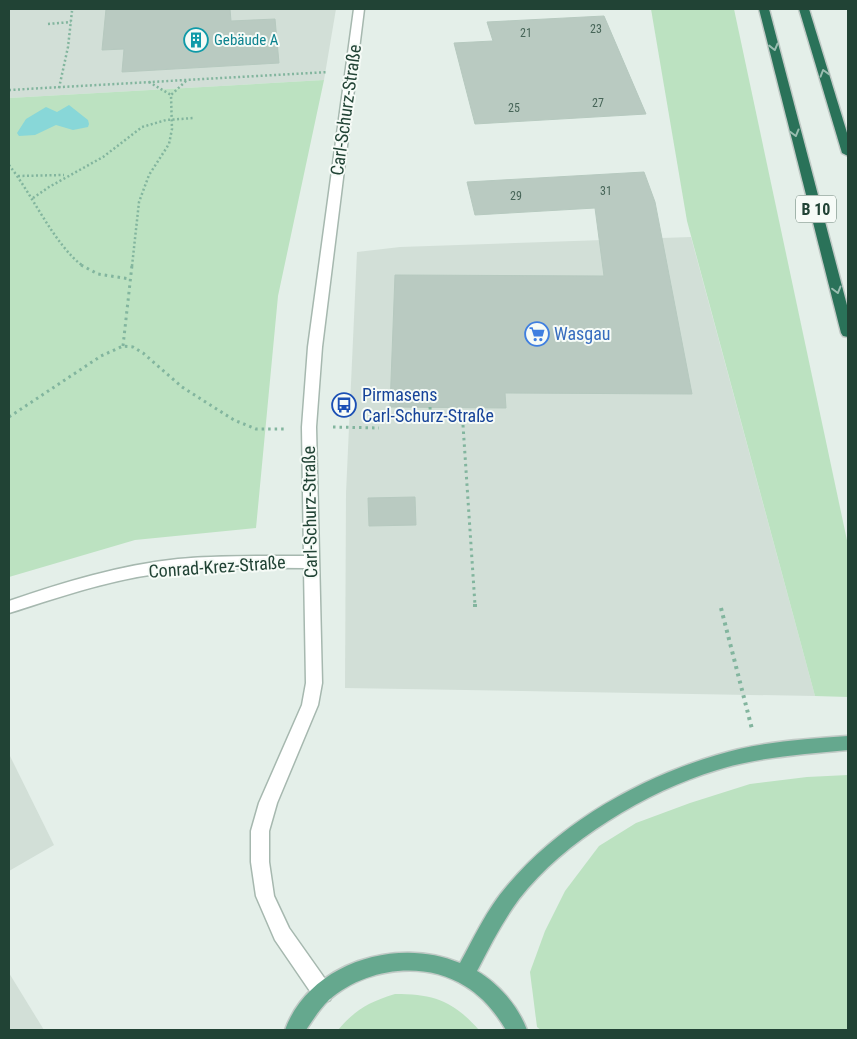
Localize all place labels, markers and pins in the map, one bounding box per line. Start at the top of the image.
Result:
building icon: Gebäude A [183,27,209,53]
place label: Gebäude A [214,31,279,49]
supermarket icon: Wasgau [524,321,550,347]
place label: Wasgau [554,323,610,344]
place label: Pirmasens Carl-Schurz-Straße [362,384,494,426]
bus stop icon: Pirmasens Carl-Schurz-Straße [331,392,357,418]

